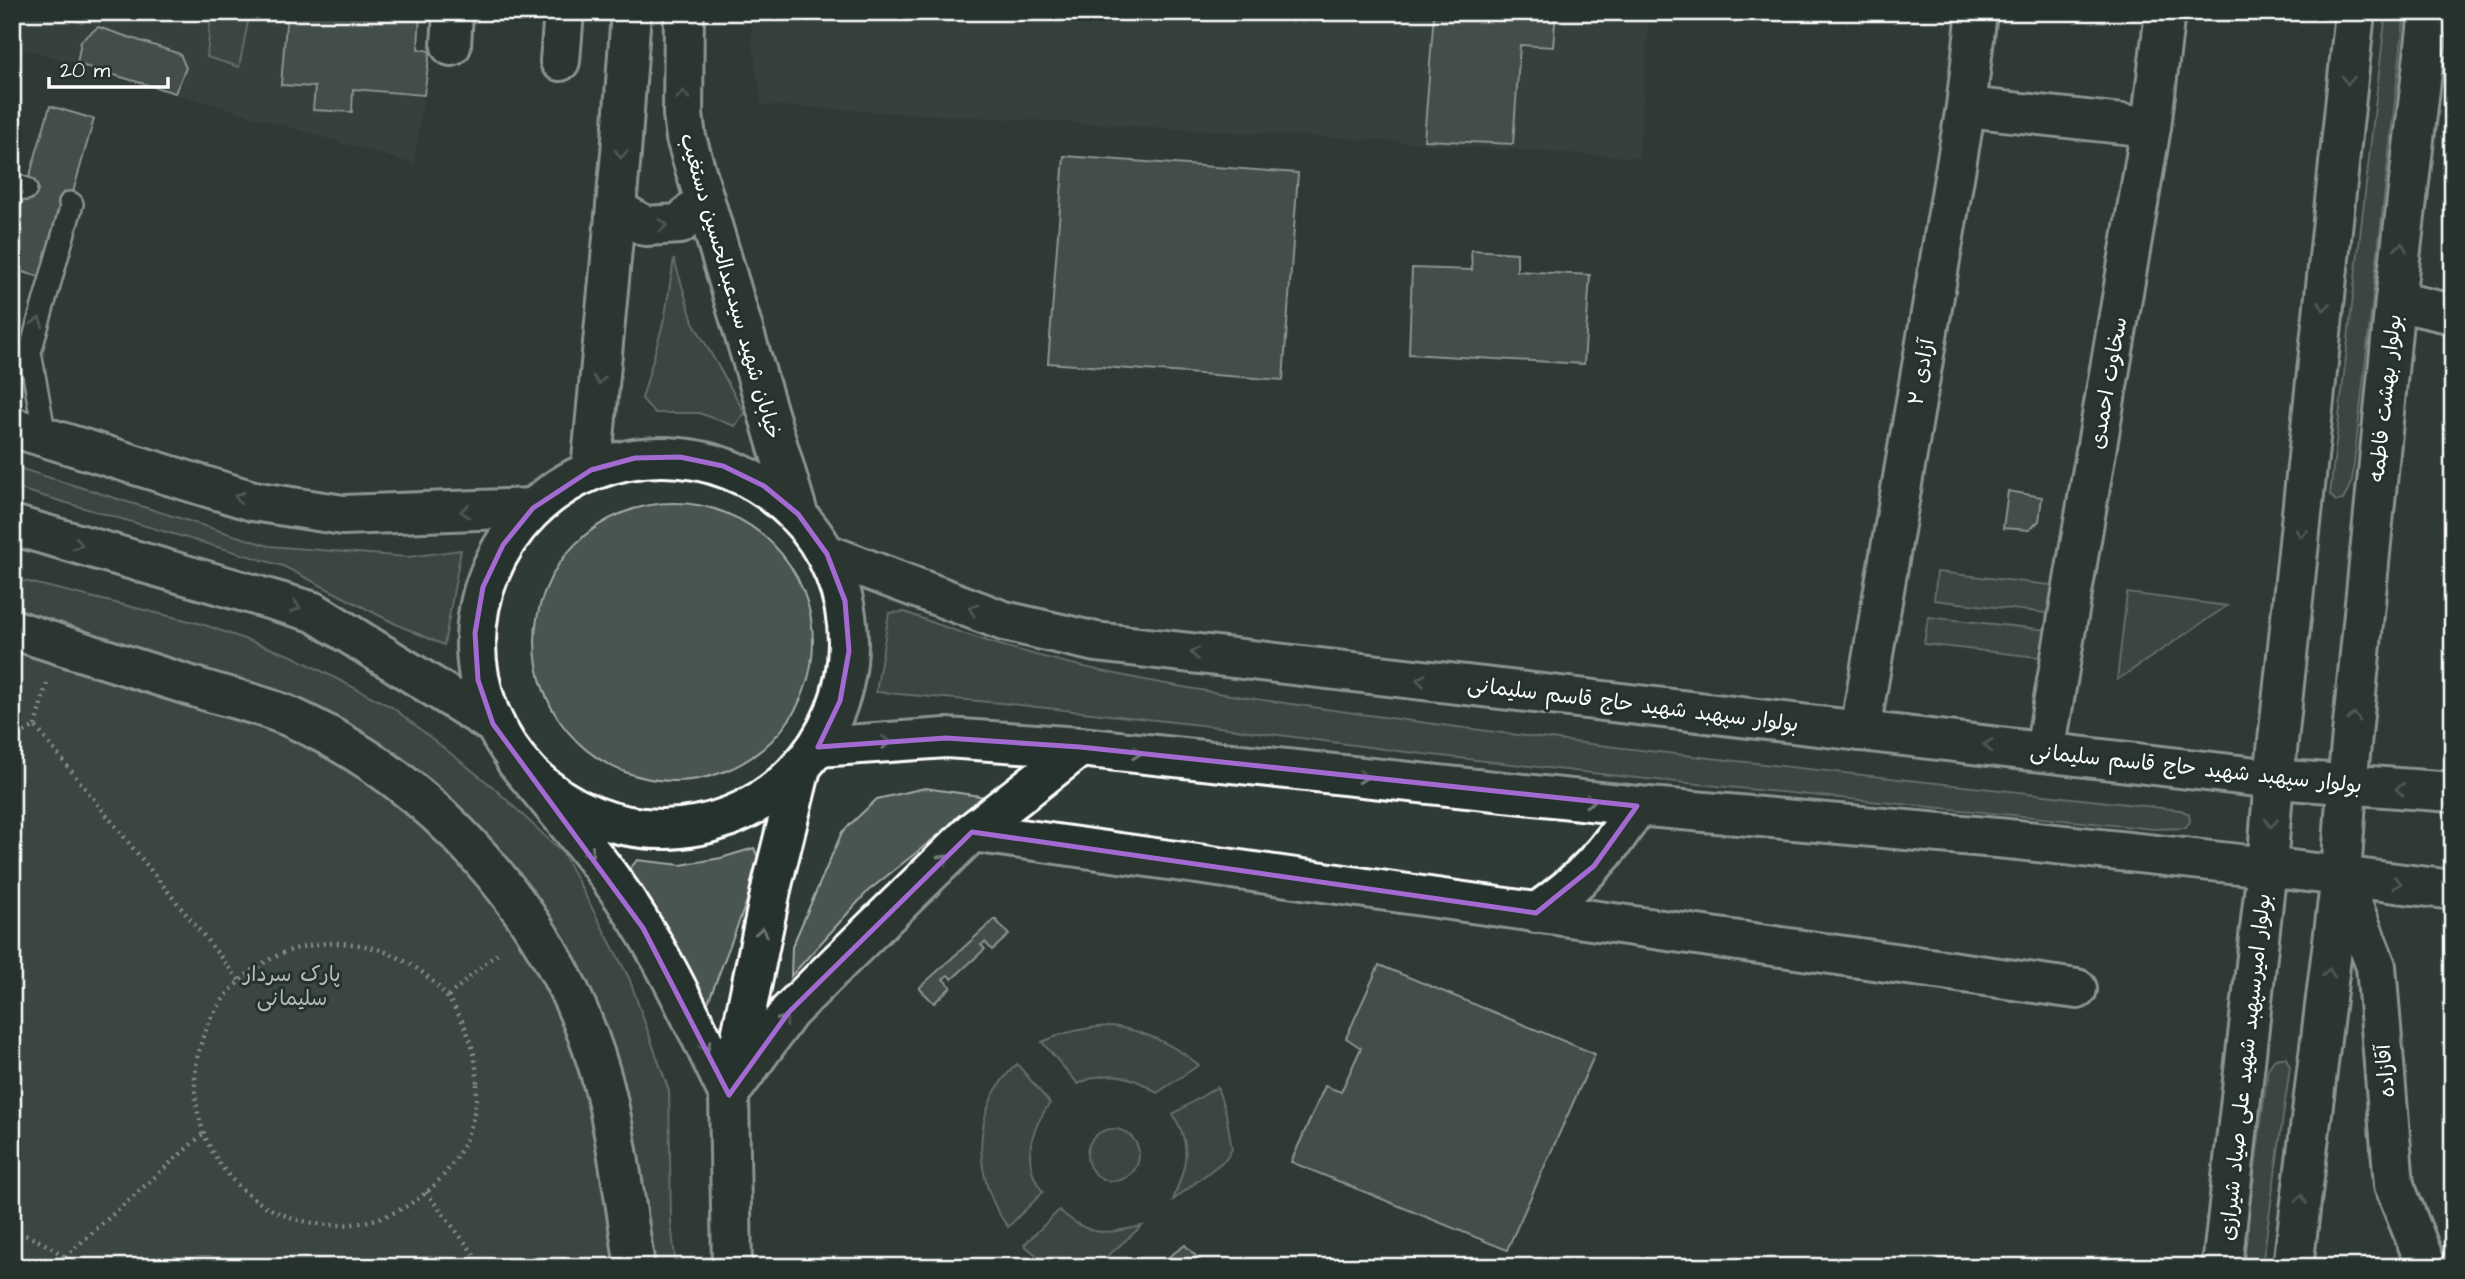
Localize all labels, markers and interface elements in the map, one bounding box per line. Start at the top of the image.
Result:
scale bar [49,46,168,90]
text: 20 m [60,56,111,85]
one-way arrow [2341,75,2356,86]
one-way arrow [675,89,691,100]
street label: خیابان شهید سیدعبدالحسین دستغیب [673,130,788,443]
one-way arrow [614,148,629,159]
one-way arrow [657,218,668,233]
one-way arrow [2393,241,2408,253]
one-way arrow [2317,301,2332,312]
street label: بولوار بهشت فاطمه [2362,313,2409,483]
street label: سخاوت احمدی [2083,315,2134,452]
one-way arrow [30,316,44,328]
street label: آزادی ۲ [1901,336,1942,408]
one-way arrow [592,374,607,386]
one-way arrow [233,491,245,505]
one-way arrow [459,503,470,518]
one-way arrow [2293,527,2308,538]
one-way arrow [72,536,84,551]
one-way arrow [290,599,302,614]
one-way arrow [967,604,979,618]
one-way arrow [1189,646,1201,661]
street label: بولوار سپهبد شهید حاج قاسم سلیمانی [1466,670,1800,740]
one-way arrow [1415,672,1427,687]
one-way arrow [2346,711,2361,722]
one-way arrow [881,735,892,750]
street label: بولوار سپهبد شهید حاج قاسم سلیمانی [2029,737,2363,801]
one-way arrow [1982,738,1993,753]
one-way arrow [1132,745,1143,760]
one-way arrow [1358,769,1369,784]
one-way arrow [2394,782,2405,797]
one-way arrow [1584,793,1595,808]
one-way arrow [2264,818,2279,829]
one-way arrow [581,845,594,857]
one-way arrow [936,855,949,868]
one-way arrow [2391,875,2403,890]
street label: بولوار امیرسپهبد شهید علی صیاد شیرازی [2213,892,2278,1242]
one-way arrow [754,926,769,938]
park label: پارک سردار سلیمانی [241,960,341,1013]
one-way arrow [2321,967,2336,979]
one-way arrow [775,1015,788,1028]
one-way arrow [697,1040,711,1052]
street label: آقازاده [2369,1042,2402,1099]
one-way arrow [2294,1193,2309,1205]

